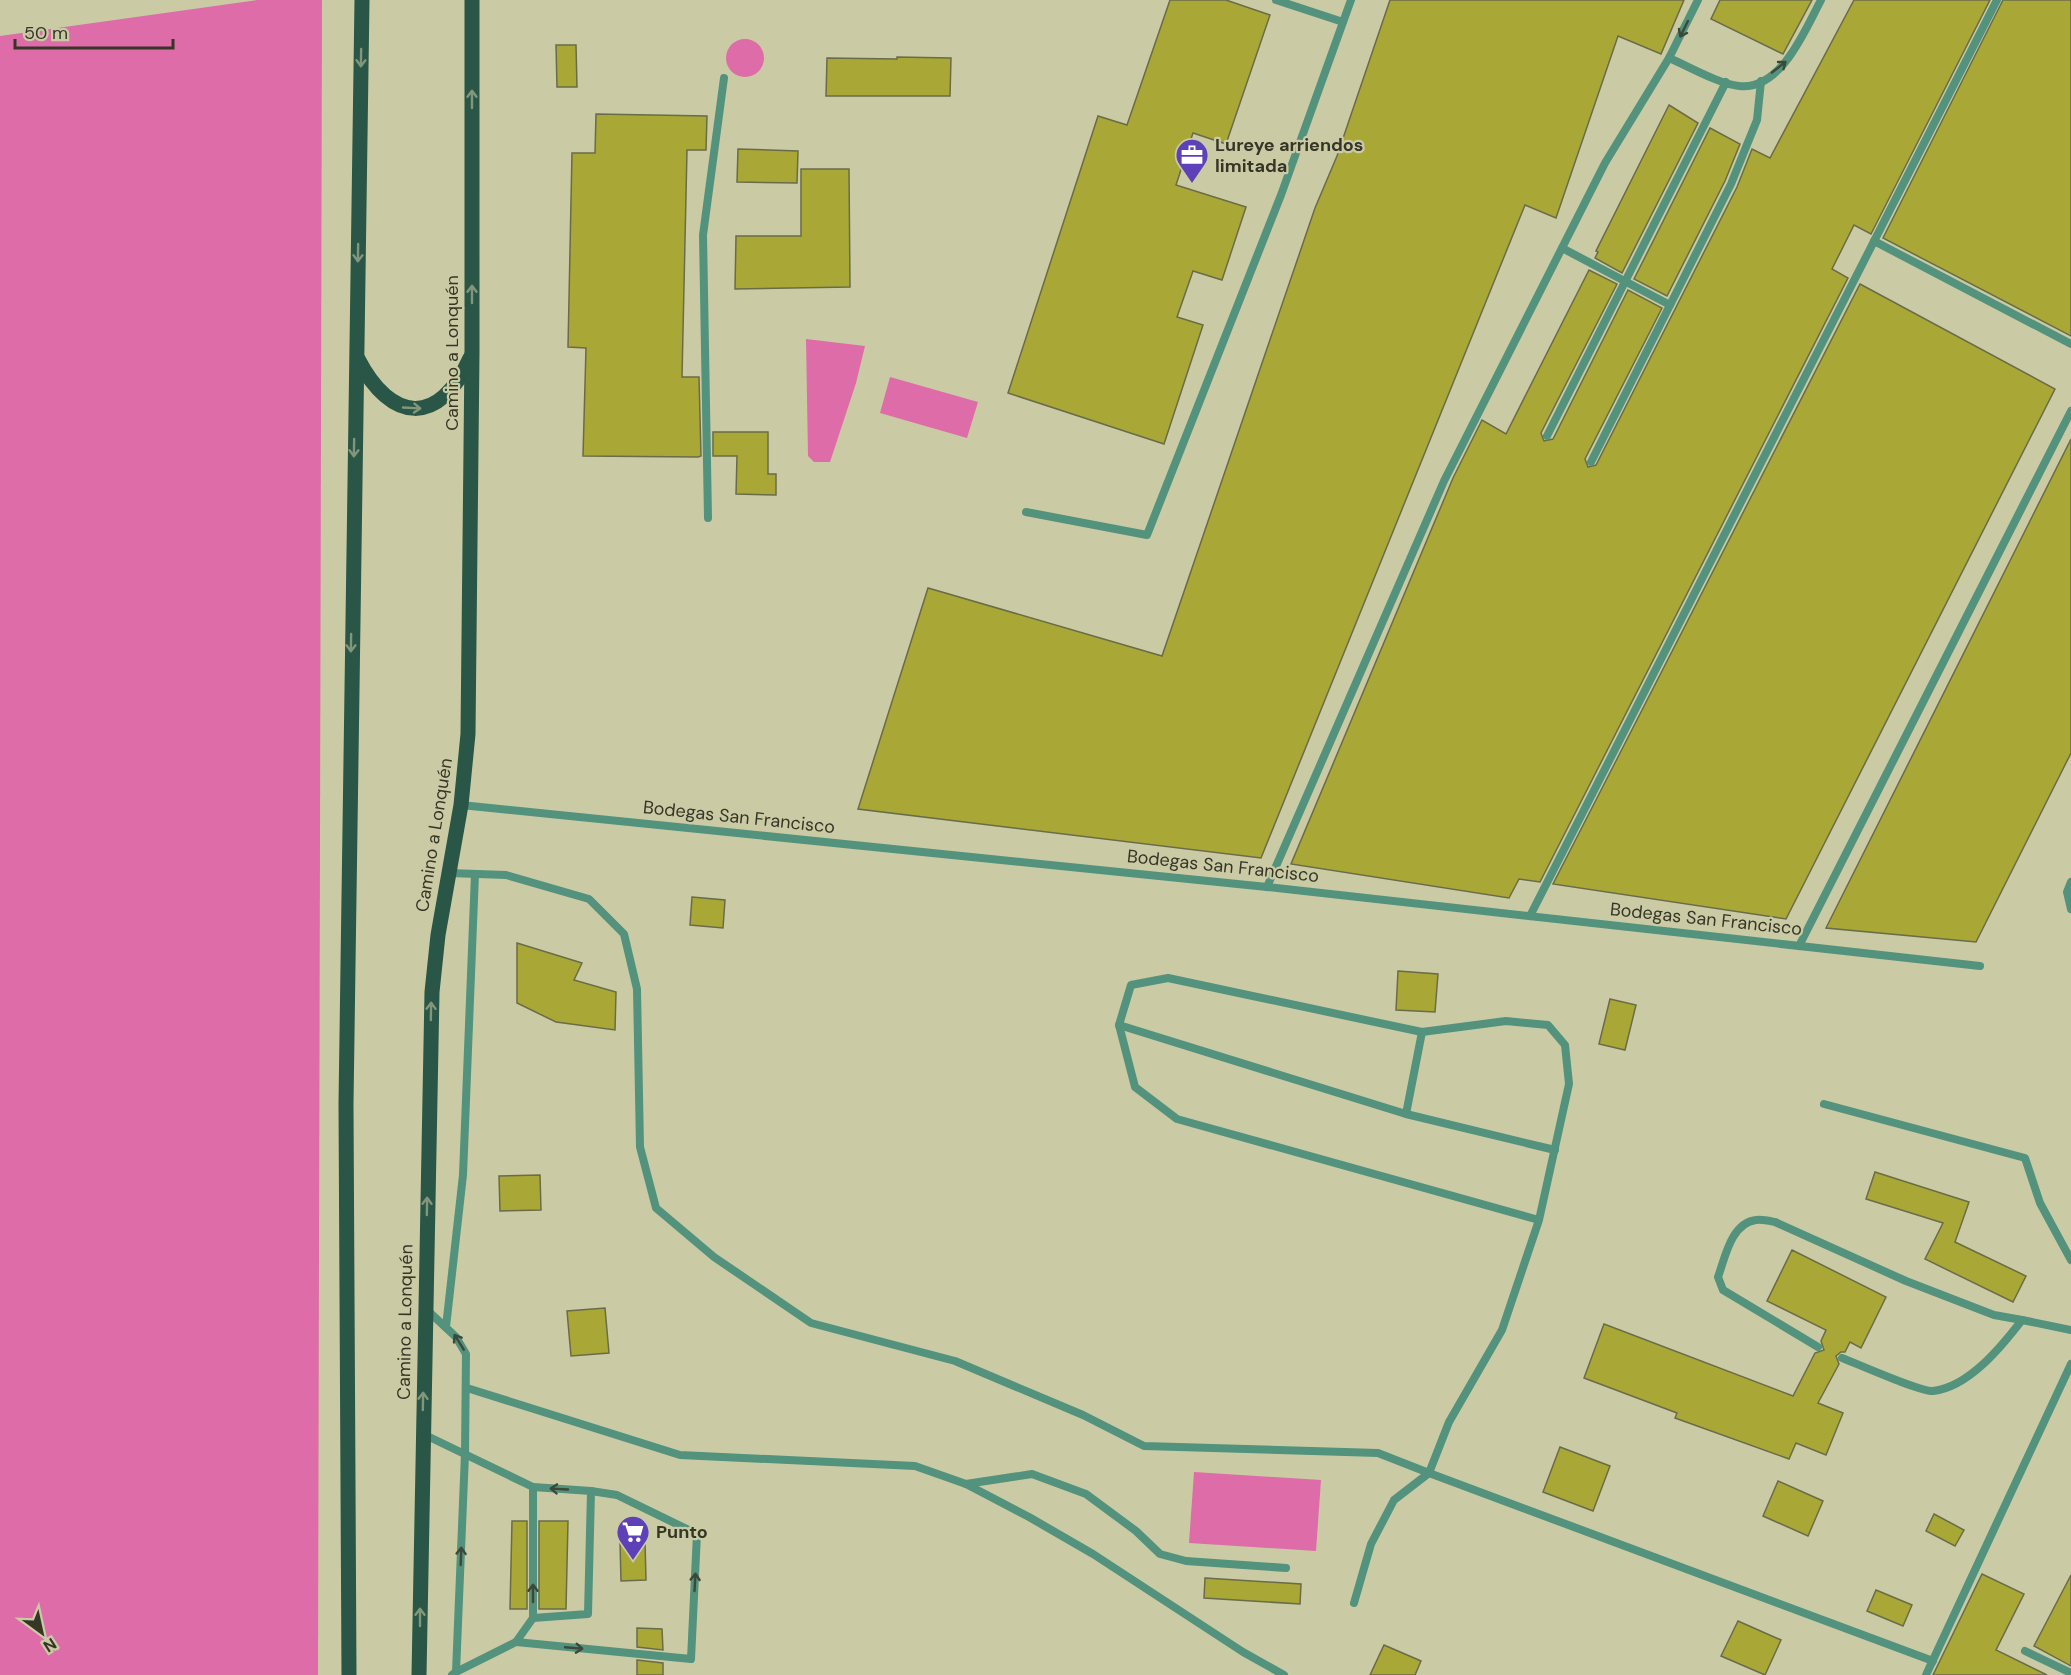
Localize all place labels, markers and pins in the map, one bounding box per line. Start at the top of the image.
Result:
place label: Lureye arriendos limitada [1215,133,1363,178]
office icon: Lureye arriendos limitada [1174,137,1210,184]
supermarket icon: Punto [615,1514,651,1561]
place label: Punto [656,1520,708,1544]

